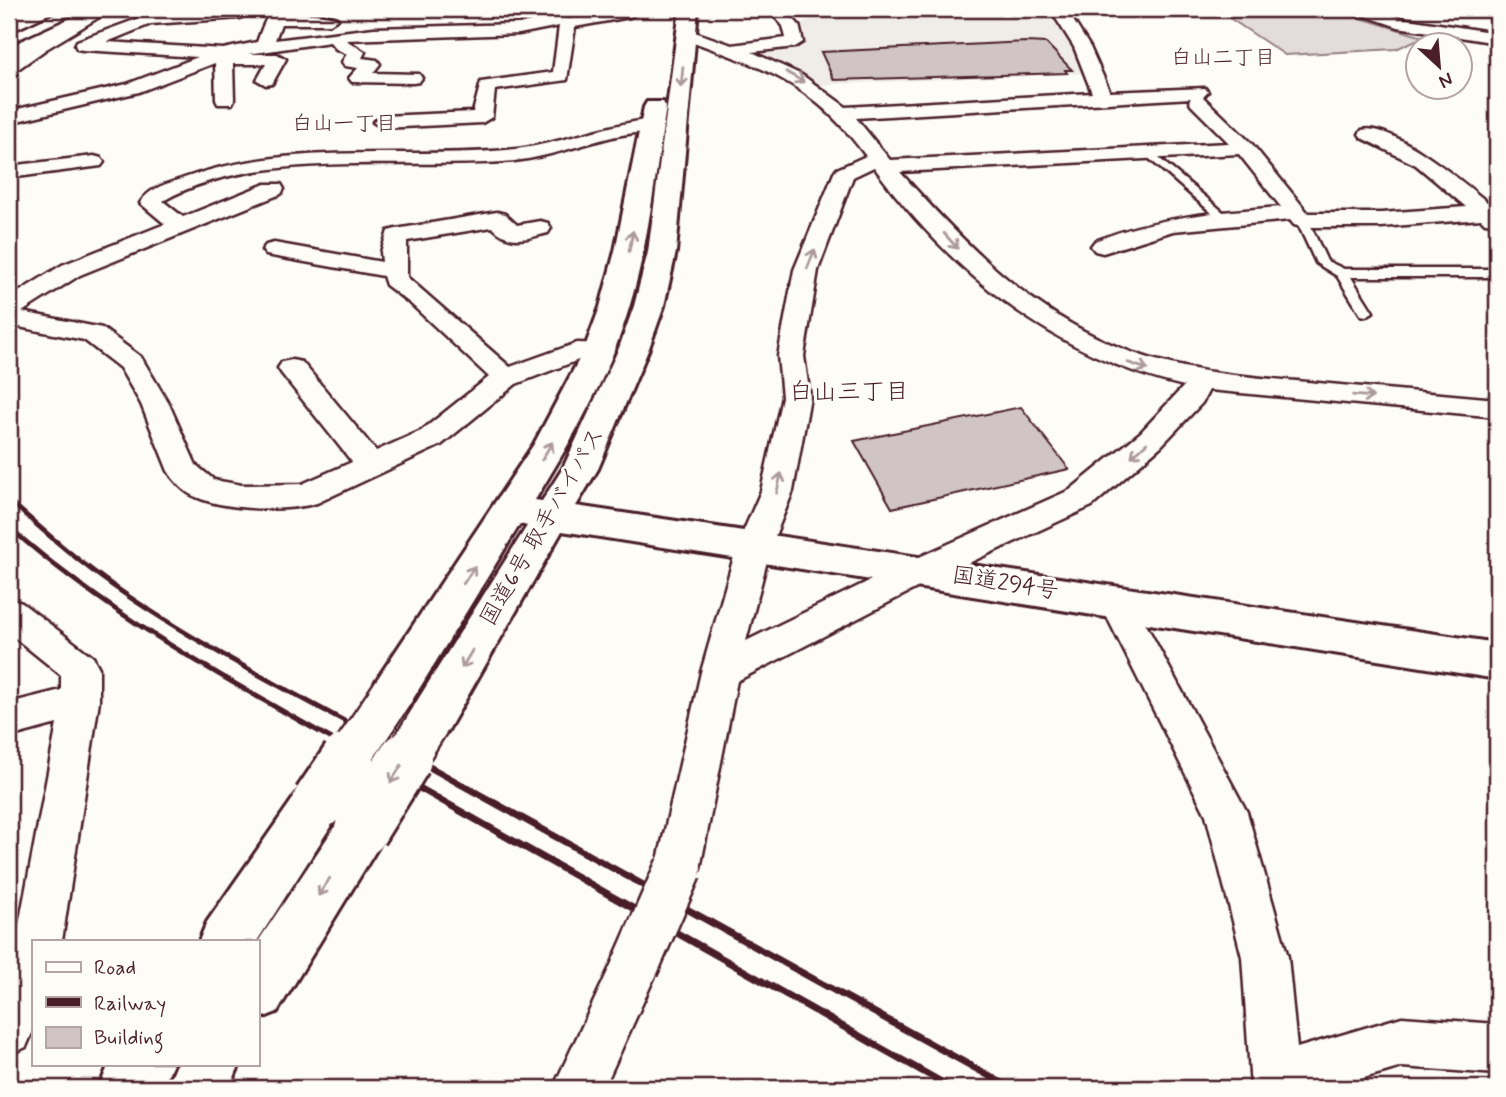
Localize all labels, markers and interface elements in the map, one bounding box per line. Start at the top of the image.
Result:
north arrow [1404,32,1474,102]
district label: 白山二丁目 [1171,44,1276,72]
one-way arrow [675,65,688,87]
text: N [1435,66,1457,94]
one-way arrow [784,70,804,84]
district label: 白山一丁目 [292,110,397,138]
one-way arrow [625,230,638,253]
one-way arrow [943,232,959,250]
one-way arrow [805,249,818,271]
one-way arrow [1127,361,1149,373]
district label: 白山三丁目 [789,377,909,408]
one-way arrow [1351,390,1374,403]
street label: 国道6号 取手バイパス [474,422,612,632]
one-way arrow [540,442,554,462]
one-way arrow [1130,442,1148,458]
one-way arrow [772,472,786,495]
street label: 国道294号 [950,561,1060,607]
one-way arrow [462,566,476,585]
one-way arrow [460,648,474,668]
one-way arrow [388,764,403,783]
one-way arrow [316,877,330,897]
legend [32,940,259,1066]
text: Road [94,954,136,982]
text: Railway [94,990,166,1018]
text: Building [94,1024,164,1054]

